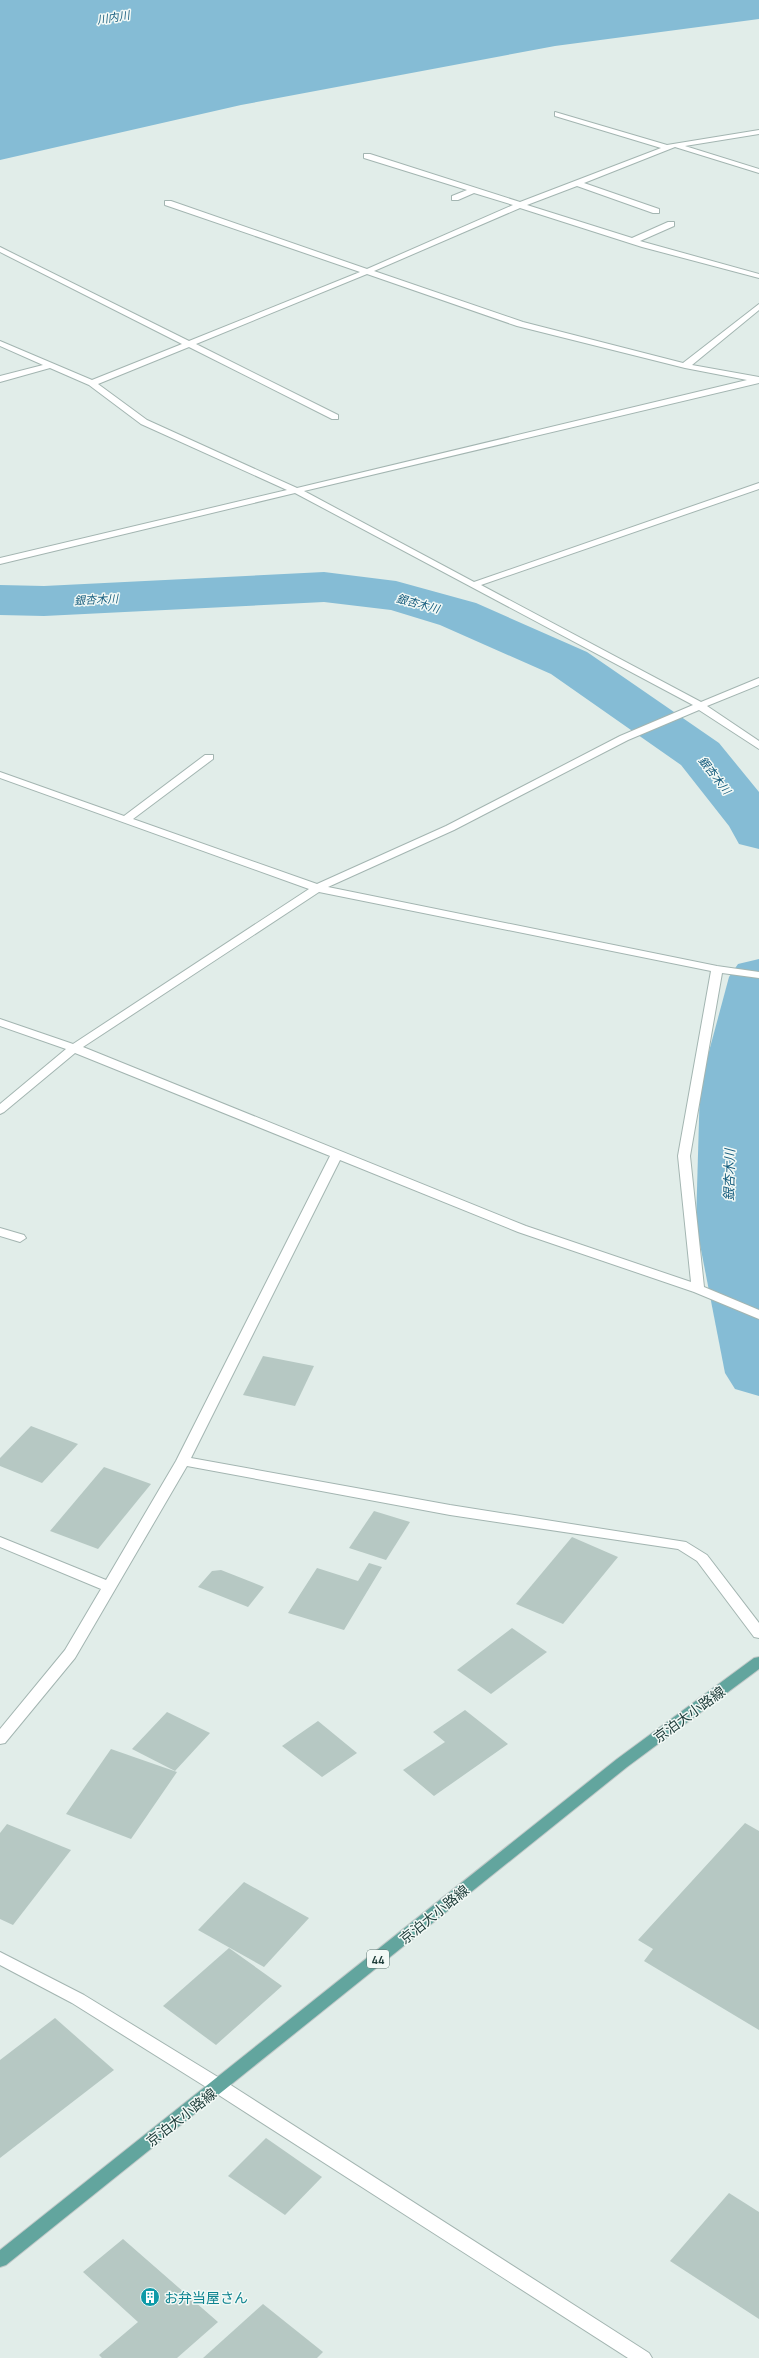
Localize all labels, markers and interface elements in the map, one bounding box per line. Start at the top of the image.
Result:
water label: 川内川 [96,7,131,27]
water label: 銀杏木川 [74,590,119,608]
water label: 銀杏木川 [395,590,442,616]
water label: 銀杏木川 [696,753,735,798]
water label: 銀杏木川 [720,1147,738,1201]
street label: 京泊大小路線 [649,1682,729,1746]
street label: 京泊大小路線 [395,1880,473,1948]
road number: 44 [367,1950,389,1968]
street label: 京泊大小路線 [142,2084,220,2150]
building icon: お弁当屋さん [139,2286,161,2308]
place label: お弁当屋さん [164,2288,248,2307]

